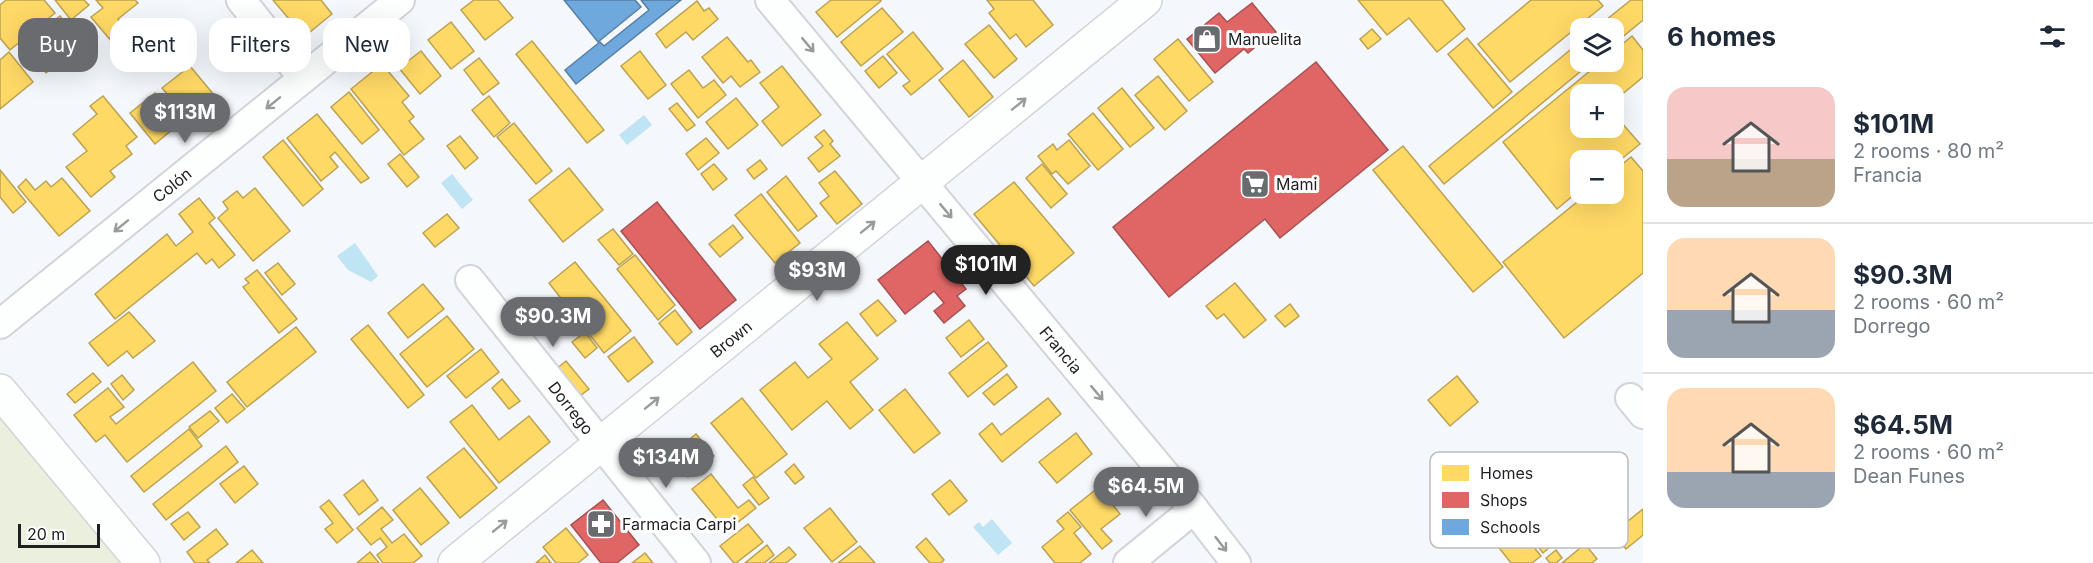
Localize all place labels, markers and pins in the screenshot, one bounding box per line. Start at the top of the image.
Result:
shop icon: Manuelita [1191,23,1223,55]
place label: Manuelita [1228,29,1302,49]
pin: $113M [143,93,227,144]
supermarket icon: Mami [1239,168,1271,200]
place label: Mami [1276,174,1317,194]
pin: $101M [944,245,1028,296]
pin: $93M [781,251,853,302]
pin: $90.3M [504,297,602,348]
pin: $134M [624,438,708,489]
pin: $64.5M [1097,467,1195,518]
pharmacy icon: Farmacia Carpi [585,508,617,540]
place label: Farmacia Carpi [622,514,736,534]

